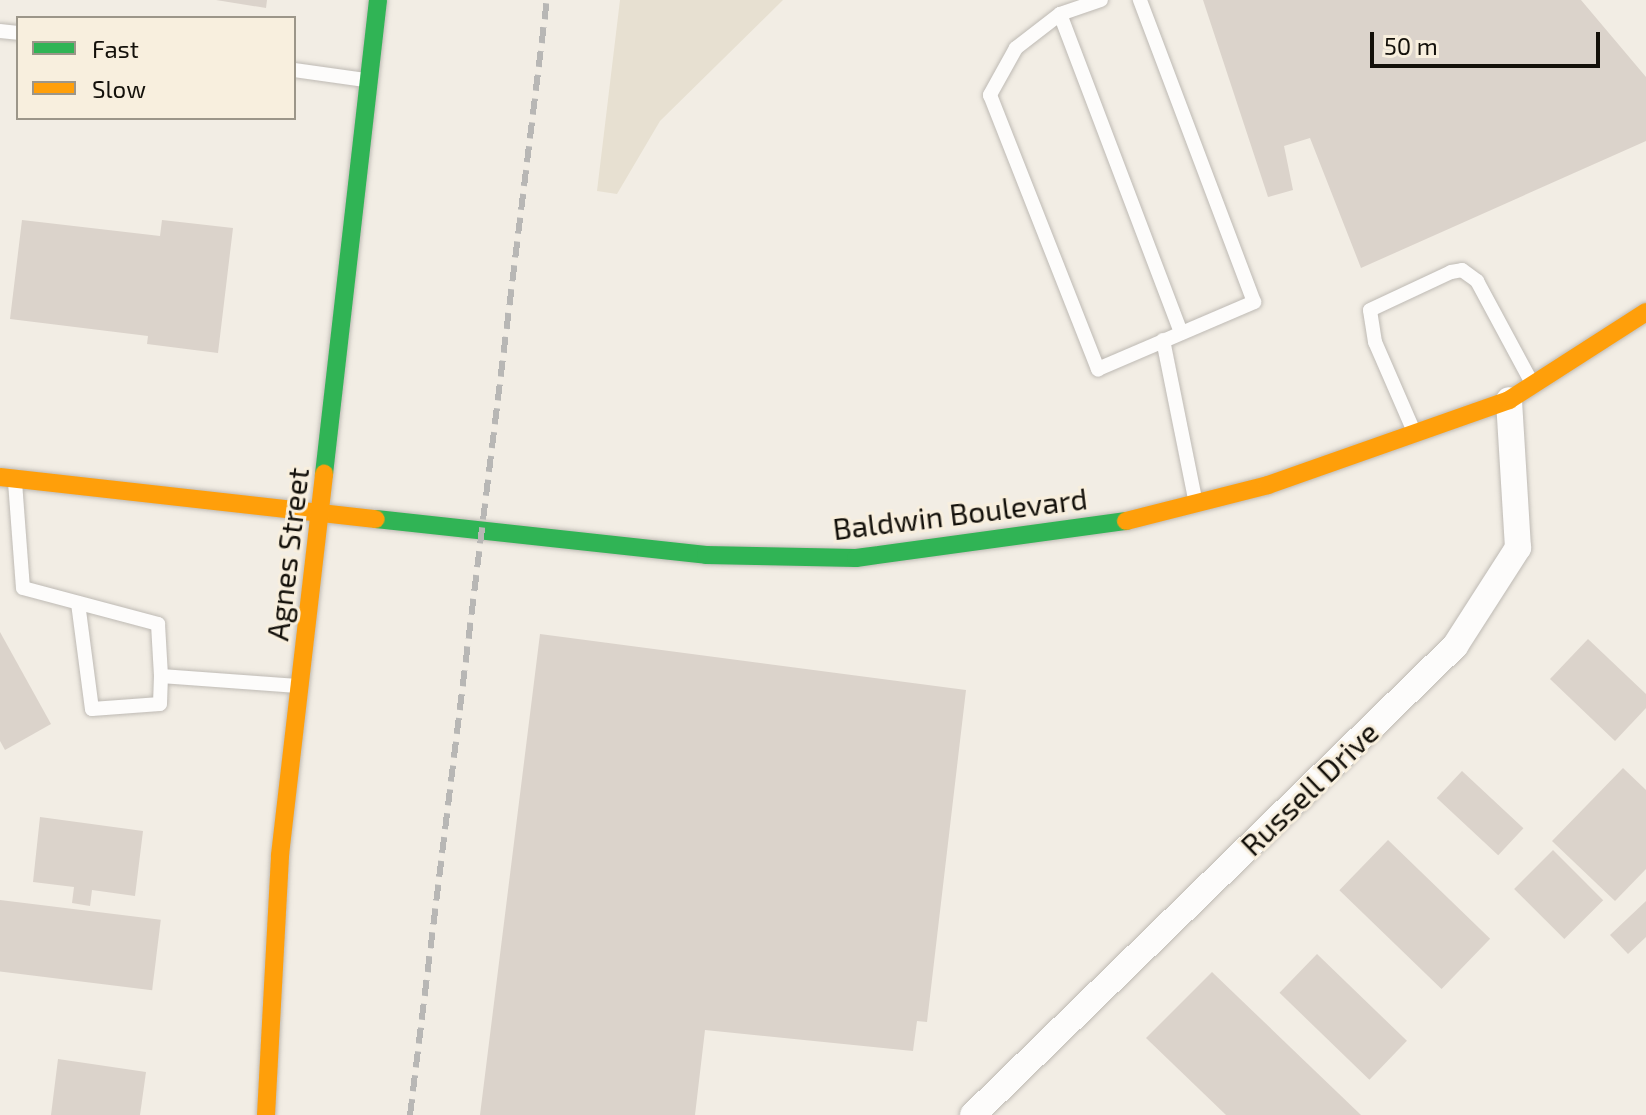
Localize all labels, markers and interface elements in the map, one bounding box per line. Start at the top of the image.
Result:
legend [16,16,296,120]
scale bar [1374,16,1604,66]
text: 50 m [1384,31,1438,60]
text: Fast [92,34,139,63]
text: Slow [92,74,146,103]
street label: Agnes Street [259,465,315,643]
street label: Baldwin Boulevard [831,480,1089,546]
street label: Russell Drive [1232,713,1386,863]

